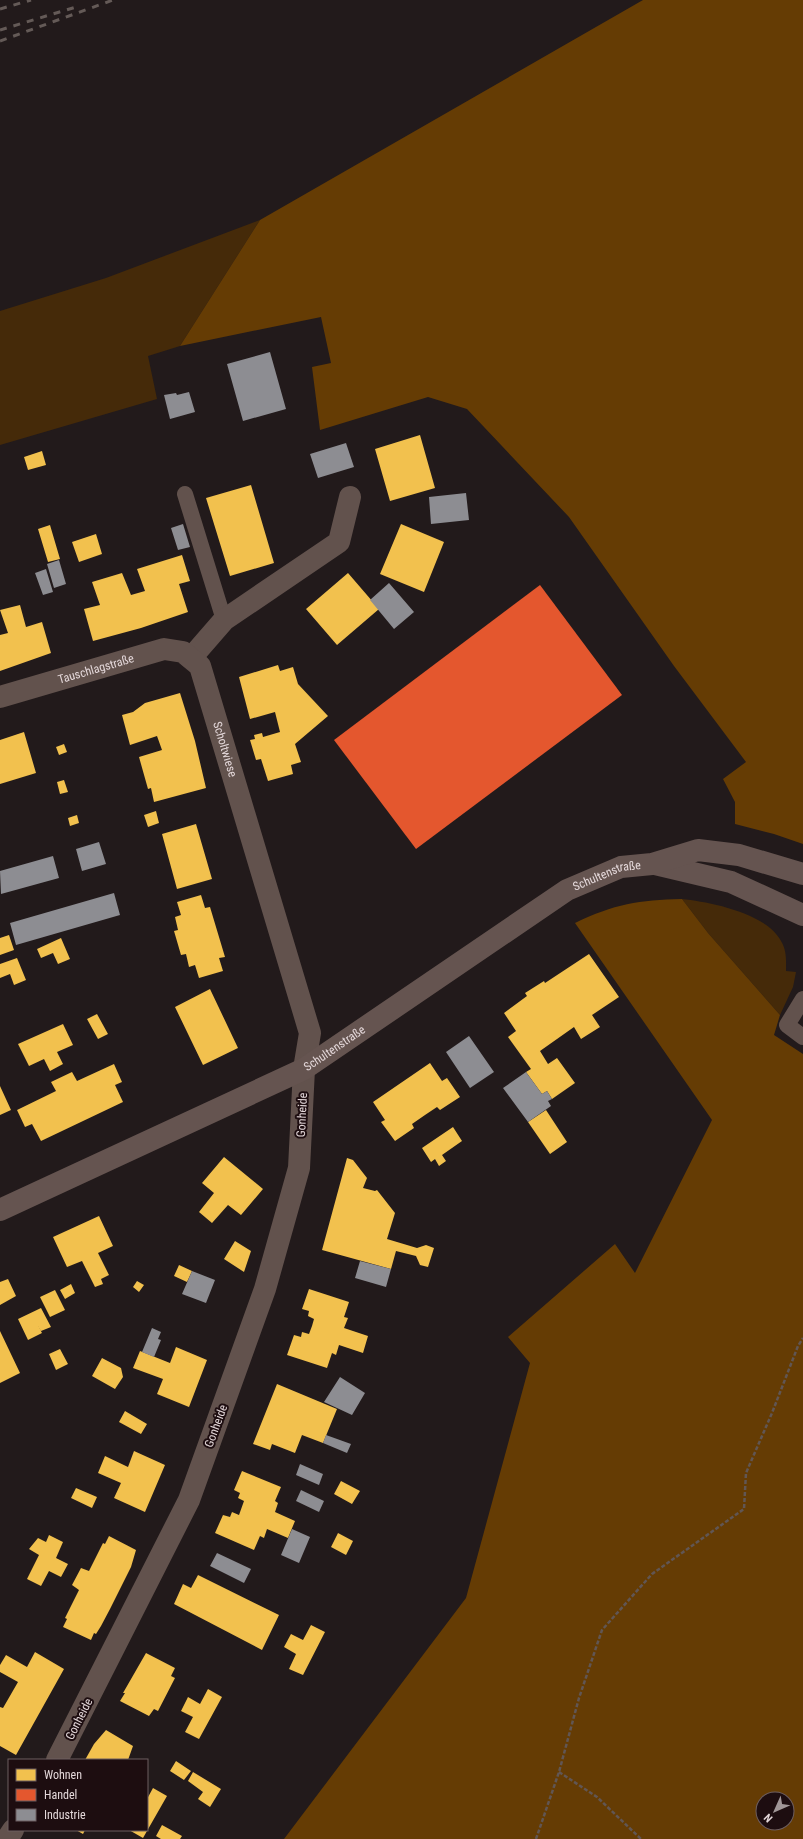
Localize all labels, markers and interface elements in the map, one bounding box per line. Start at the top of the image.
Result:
street label: Tauschlagstraße [56,651,136,687]
street label: Scholtwiese [210,720,240,779]
street label: Schultenstraße [571,858,642,894]
street label: Schultenstraße [301,1022,368,1074]
street label: Gonheide [294,1092,310,1138]
street label: Gonheide [202,1402,230,1449]
street label: Gonheide [63,1696,96,1742]
legend [8,1759,148,1831]
text: Wohnen [44,1768,82,1782]
text: Handel [44,1788,77,1802]
north arrow [755,1791,795,1831]
text: Industrie [44,1808,86,1822]
text: N [761,1811,775,1825]

